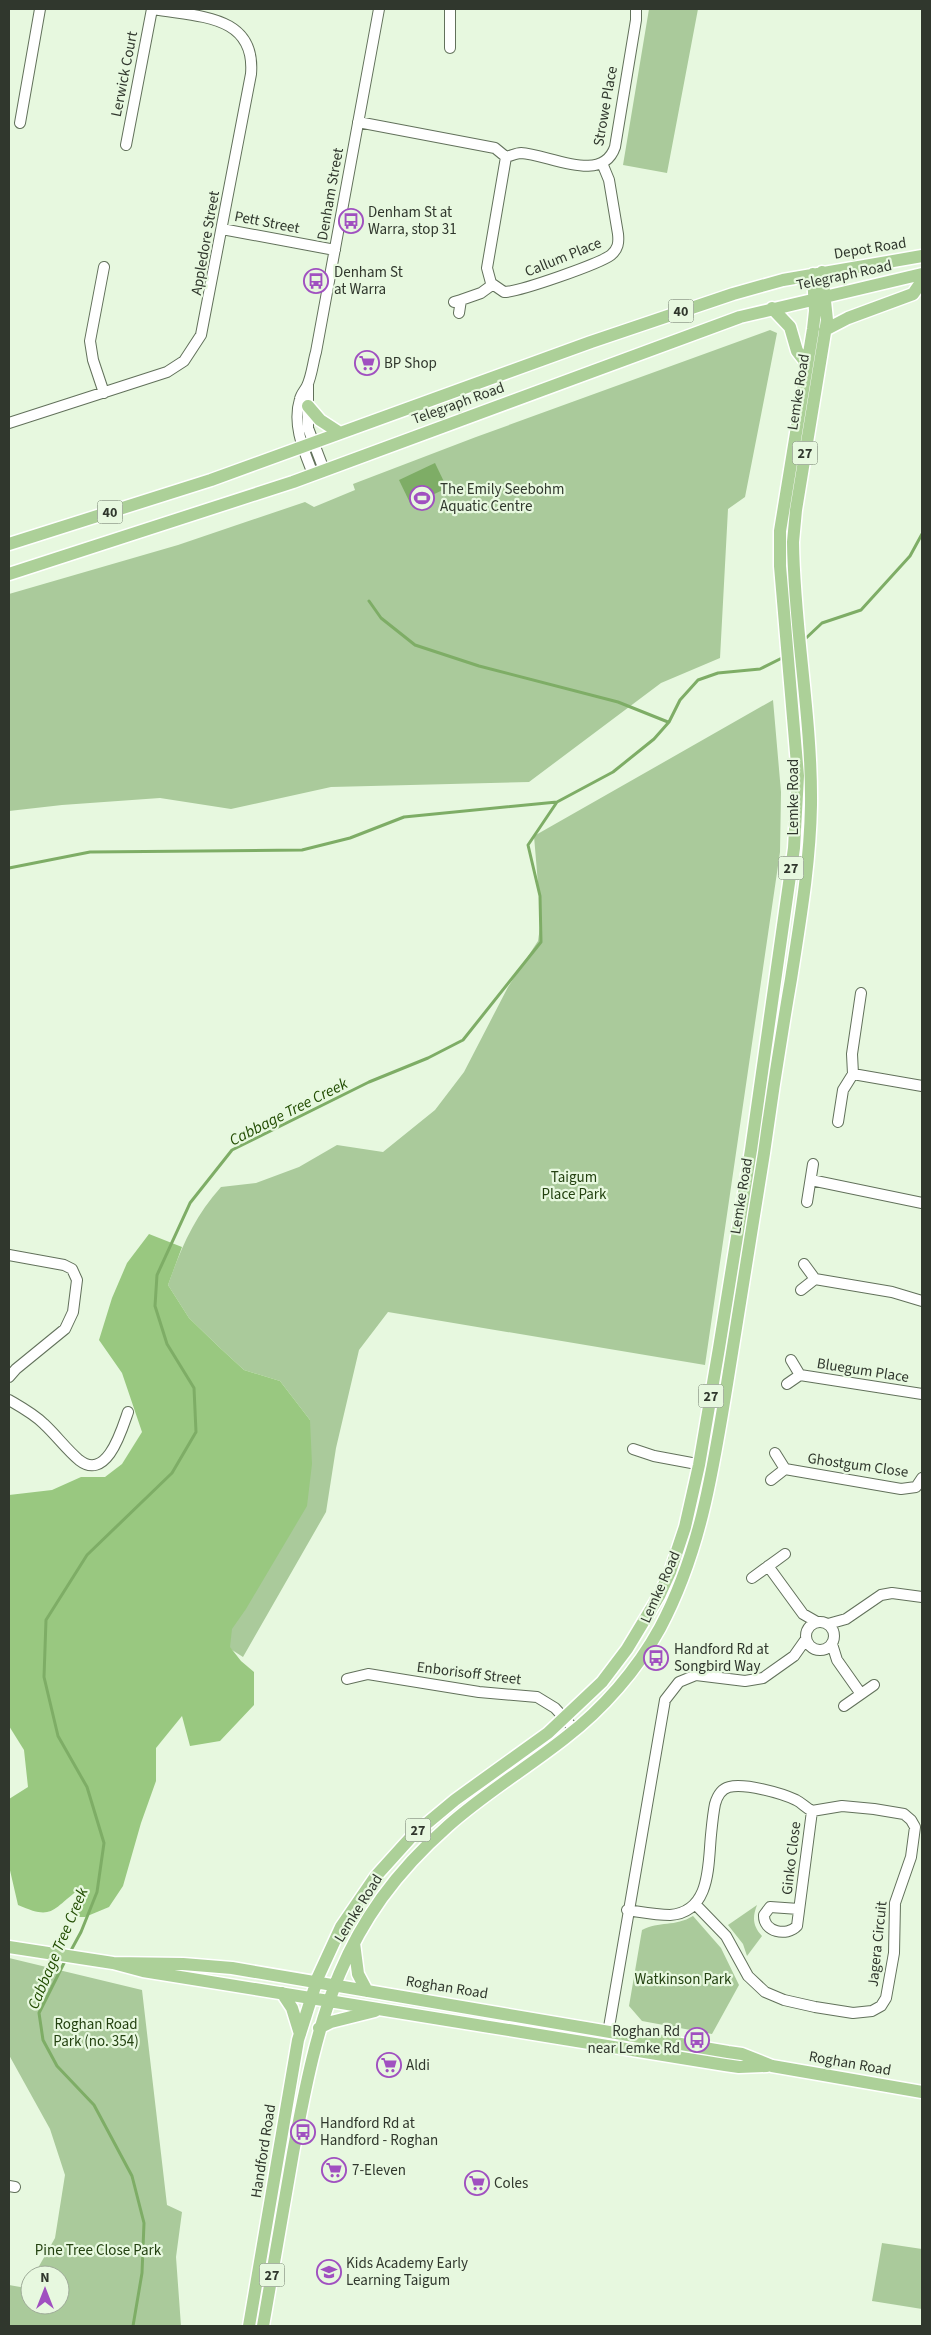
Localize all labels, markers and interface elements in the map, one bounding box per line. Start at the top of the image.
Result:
street label: Lerwick Court [106,29,143,119]
street label: Strowe Place [588,64,623,148]
street label: Denham Street [312,146,349,242]
street label: Appledore Street [186,189,225,297]
place label: Denham St at Warra, stop 31 [368,202,457,240]
street label: Pett Street [233,206,301,239]
bus stop icon: Denham St at Warra, stop 31 [338,208,364,234]
street label: Depot Road [832,232,908,265]
street label: Callum Place [522,233,605,282]
street label: Telegraph Road [794,255,894,296]
place label: Denham St at Warra [334,262,403,300]
bus stop icon: Denham St at Warra [303,268,329,294]
road number: 40 [668,300,694,322]
supermarket icon: BP Shop [354,350,380,376]
place label: BP Shop [384,353,437,374]
street label: Lemke Road [782,353,815,432]
street label: Telegraph Road [409,377,507,430]
road number: 27 [792,442,818,464]
place label: The Emily Seebohm Aquatic Centre [440,479,564,517]
sports icon: The Emily Seebohm Aquatic Centre [409,485,435,511]
road number: 40 [98,501,122,524]
street label: Lemke Road [783,759,804,835]
road number: 27 [778,856,804,880]
water label: Cabbage Tree Creek [225,1072,352,1151]
street label: Lemke Road [725,1157,758,1236]
park label: Taigum Place Park [542,1167,607,1205]
street label: Bluegum Place [815,1353,911,1388]
road number: 27 [698,1384,724,1408]
street label: Ghostgum Close [806,1448,910,1483]
street label: Lemke Road [635,1548,686,1627]
place label: Handford Rd at Songbird Way [674,1639,769,1677]
bus stop icon: Handford Rd at Songbird Way [643,1645,669,1671]
street label: Enborisoff Street [416,1657,522,1690]
road number: 27 [406,1818,430,1842]
street label: Ginko Close [777,1820,806,1896]
street label: Lemke Road [329,1870,388,1946]
water label: Cabbage Tree Creek [22,1884,94,2013]
street label: Jagera Circuit [863,1900,892,1988]
park label: Watkinson Park [635,1969,732,1990]
street label: Roghan Road [404,1971,490,2004]
park label: Roghan Road Park (no. 354) [53,2014,139,2052]
place label: Roghan Rd near Lemke Rd [588,2021,680,2059]
bus stop icon: Roghan Rd near Lemke Rd [684,2027,710,2053]
street label: Roghan Road [807,2046,893,2081]
supermarket icon: Aldi [376,2052,402,2078]
place label: Aldi [406,2055,430,2076]
street label: Handford Road [246,2103,281,2200]
place label: Handford Rd at Handford - Roghan [320,2113,438,2151]
bus stop icon: Handford Rd at Handford - Roghan [290,2119,316,2145]
supermarket icon: 7-Eleven [321,2157,347,2183]
place label: 7-Eleven [352,2160,406,2181]
supermarket icon: Coles [464,2170,490,2196]
place label: Coles [494,2173,528,2194]
park label: Pine Tree Close Park [35,2240,162,2261]
place label: Kids Academy Early Learning Taigum [346,2253,468,2291]
school or university icon: Kids Academy Early Learning Taigum [316,2259,342,2285]
road number: 27 [260,2264,284,2286]
north arrow [20,2265,70,2315]
text: N [40,2268,50,2288]

